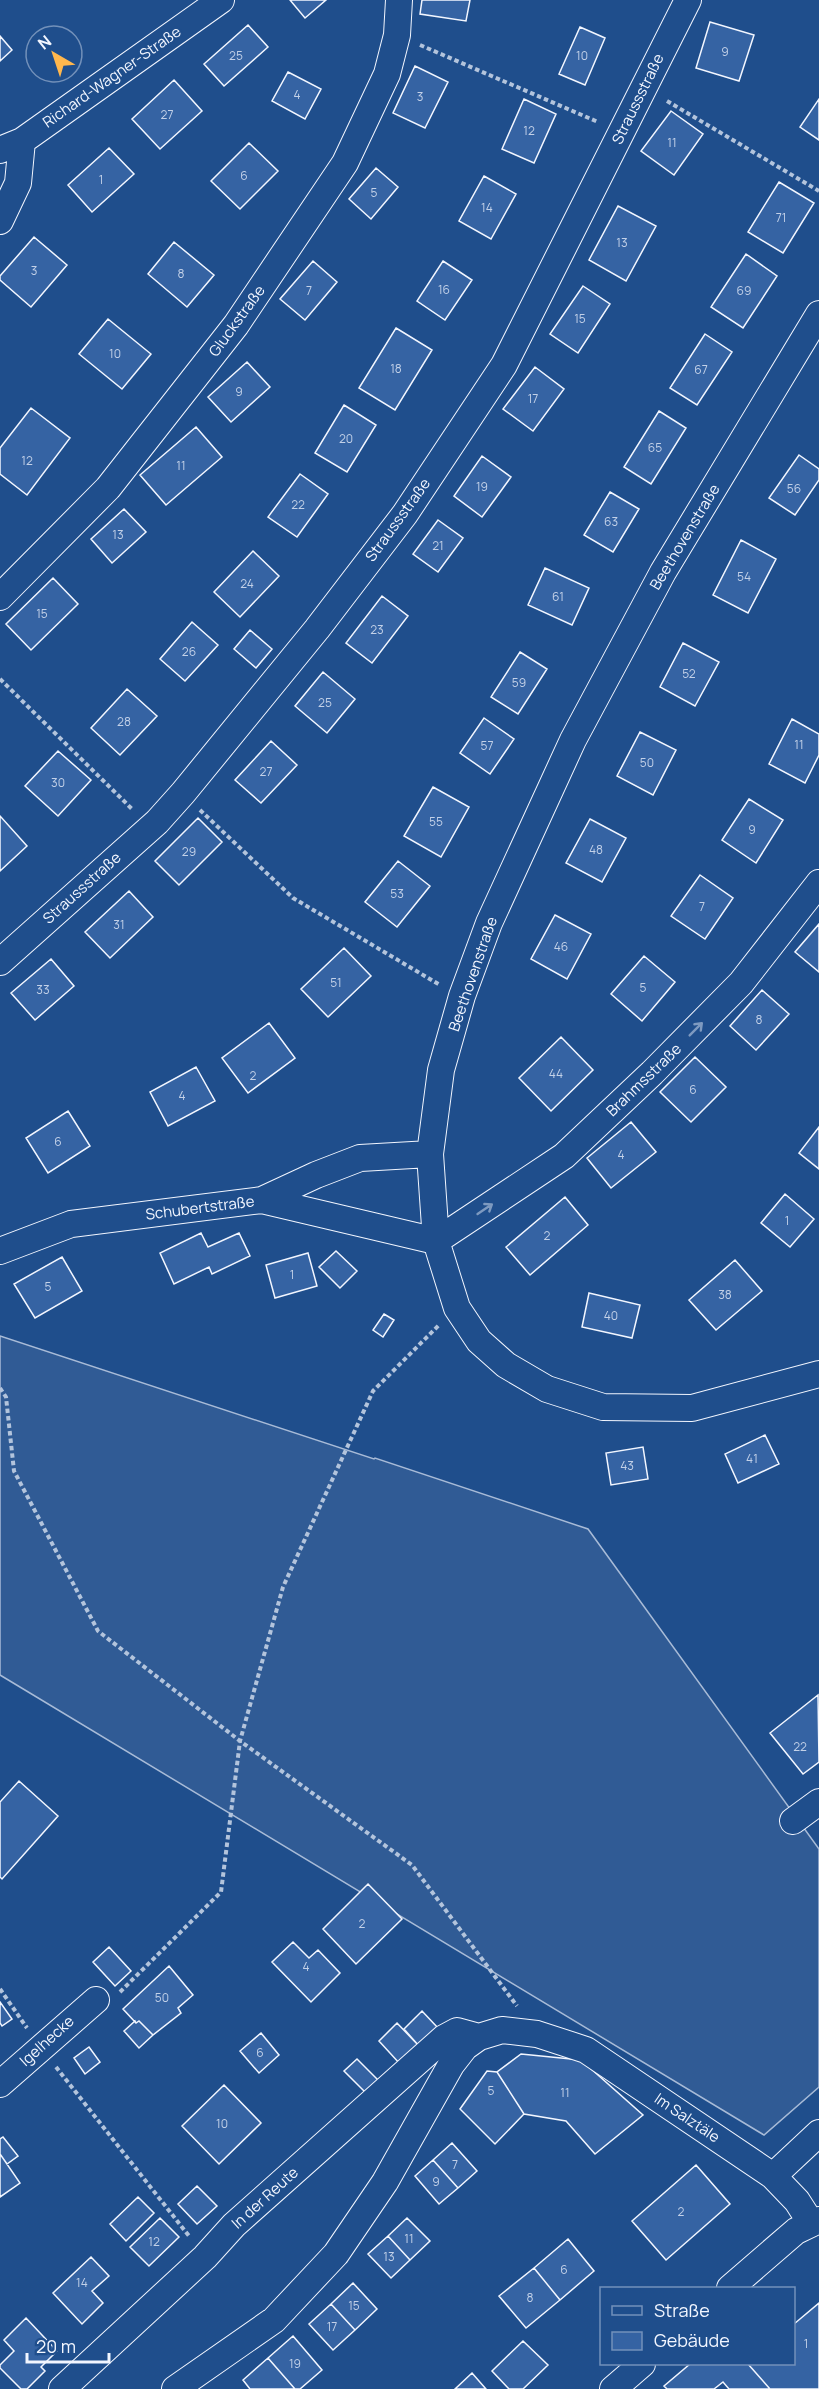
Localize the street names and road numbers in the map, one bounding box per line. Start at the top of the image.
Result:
street label: Richard-Wagner-Straße [38,21,185,132]
street label: Straussstraße [607,50,669,148]
street label: Gluckstraße [204,281,270,361]
street label: Straussstraße [360,474,435,566]
street label: Beethovenstraße [645,480,725,594]
street label: Straussstraße [38,847,125,928]
street label: Beethovenstraße [443,913,502,1034]
street label: Brahmsstraße [601,1038,686,1121]
street label: Schubertstraße [144,1190,256,1225]
street label: Igelhecke [15,2010,79,2071]
street label: Im Salztäle [650,2088,724,2147]
street label: In der Reute [227,2162,303,2233]

